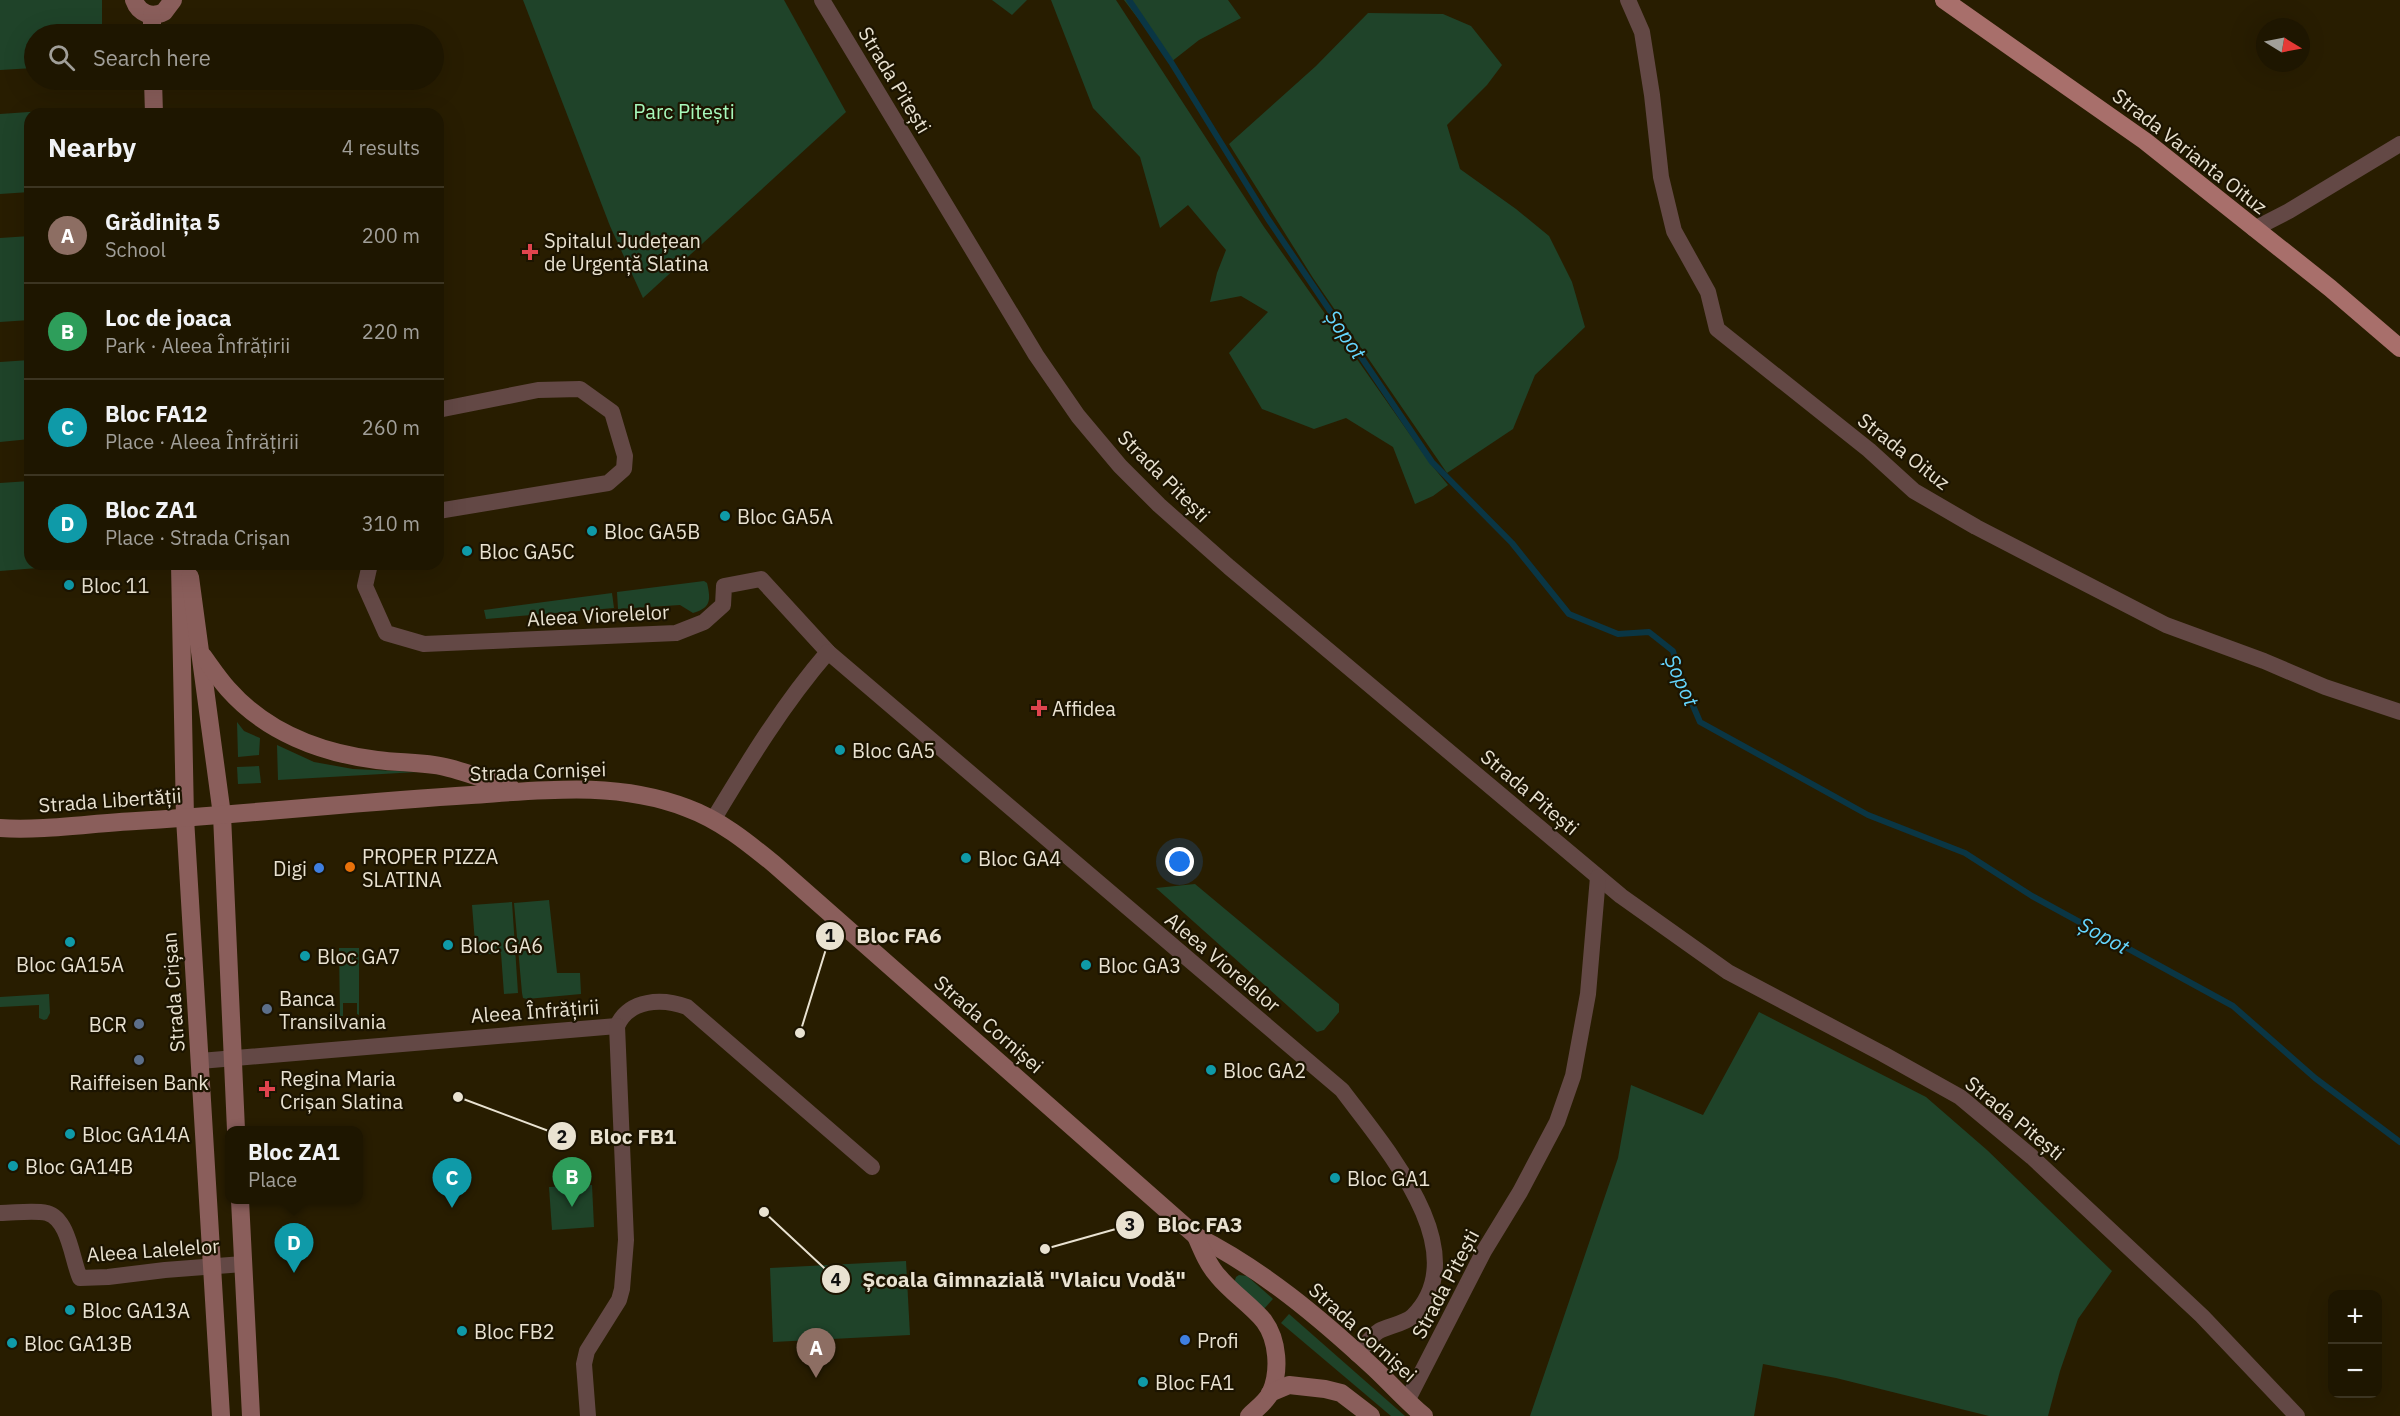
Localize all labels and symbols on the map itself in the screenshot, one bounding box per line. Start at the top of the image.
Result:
north arrow [2256,18,2310,72]
street label: Strada Pitești [852,22,938,138]
street label: Strada Varianta Oituz [2107,82,2273,220]
park label: Parc Pitești [633,98,735,125]
place label: Spitalul Județean de Urgență Slatina [544,227,709,277]
marker: Spitalul Județean de Urgență Slatina [521,243,539,261]
water label: Șopot [1319,304,1373,365]
street label: Strada Oituz [1852,406,1956,496]
street label: Strada Pitești [1112,424,1216,528]
place label: Bloc GA5A [737,503,833,530]
marker: Bloc GA5A [718,509,732,523]
place label: Bloc GA5B [604,518,700,545]
marker: Bloc GA5B [585,524,599,538]
place label: Bloc GA5C [479,538,575,565]
marker: Bloc GA5C [460,544,474,558]
place label: Bloc 11 [81,572,149,599]
marker: Bloc 11 [62,578,76,592]
street label: Aleea Viorelelor [526,598,670,632]
water label: Șopot [1658,650,1706,711]
place label: Affidea [1052,695,1116,722]
marker: Affidea [1030,699,1048,717]
place label: Bloc GA5 [852,737,935,764]
marker: Bloc GA5 [833,743,847,757]
street label: Strada Pitești [1475,743,1585,841]
street label: Strada Cornișei [469,755,607,787]
street label: Strada Libertății [38,782,182,818]
place label: PROPER PIZZA SLATINA [362,843,498,893]
place label: Bloc GA4 [978,845,1061,872]
your location [1165,847,1194,876]
marker: Bloc GA4 [959,851,973,865]
place label: Digi [273,855,307,882]
marker: PROPER PIZZA SLATINA [343,860,357,874]
marker: Digi [312,861,326,875]
street label: Aleea Viorelelor [1160,906,1286,1018]
water label: Șopot [2074,910,2135,961]
callout: Bloc FA6 [815,916,954,955]
text: Bloc FA6 [856,921,942,949]
text: 1 [825,924,836,947]
street label: Strada Crișan [155,931,191,1053]
place label: Bloc GA6 [460,932,543,959]
marker: Bloc GA15A [63,935,77,949]
marker: Bloc GA6 [441,938,455,952]
place label: Bloc GA7 [317,943,400,970]
marker: Bloc GA7 [298,949,312,963]
place label: Bloc GA15A [16,951,124,978]
place label: Bloc GA3 [1098,952,1181,979]
marker: Bloc GA3 [1079,958,1093,972]
street label: Strada Cornișei [929,969,1049,1079]
place label: Banca Transilvania [279,985,387,1035]
street label: Aleea Înfrățirii [470,993,600,1029]
marker: Banca Transilvania [260,1002,274,1016]
place label: BCR [89,1011,127,1038]
marker: BCR [132,1017,146,1031]
marker: Raiffeisen Bank [132,1053,146,1067]
place label: Bloc GA2 [1223,1057,1306,1084]
marker: Bloc GA2 [1204,1063,1218,1077]
place label: Regina Maria Crișan Slatina [280,1065,403,1115]
place label: Raiffeisen Bank [69,1069,209,1096]
street label: Strada Pitești [1960,1070,2070,1166]
marker: Regina Maria Crișan Slatina [258,1080,276,1098]
callout: Bloc FB1 [547,1117,688,1156]
place label: Bloc GA14A [82,1121,190,1148]
text: Bloc FB1 [590,1122,677,1150]
text: 2 [557,1125,567,1148]
marker: Bloc GA14A [63,1127,77,1141]
place label: Bloc GA14B [25,1153,133,1180]
pin: C [432,1158,472,1208]
pin: B [552,1158,592,1207]
marker: Bloc GA14B [6,1159,20,1173]
place label: Bloc GA1 [1347,1165,1430,1192]
marker: Bloc GA1 [1328,1171,1342,1185]
callout: Bloc FA3 [1115,1205,1254,1244]
text: Bloc FA3 [1157,1210,1243,1238]
text: 3 [1125,1213,1135,1236]
pin: D [274,1224,314,1273]
street label: Strada Pitești [1405,1225,1485,1343]
street label: Aleea Lalelelor [86,1232,220,1268]
callout: Școala Gimnazială "Vlaicu Vodă" [821,1260,1198,1299]
text: Școala Gimnazială "Vlaicu Vodă" [862,1265,1186,1293]
text: 4 [831,1268,842,1291]
street label: Strada Cornișei [1303,1276,1423,1388]
place label: Bloc GA13A [82,1297,190,1324]
marker: Bloc GA13A [63,1303,77,1317]
place label: Bloc FB2 [474,1318,555,1345]
marker: Bloc FB2 [455,1324,469,1338]
place label: Profi [1197,1327,1239,1354]
pin: A [796,1328,836,1378]
place label: Bloc GA13B [24,1330,132,1357]
marker: Profi [1178,1333,1192,1347]
marker: Bloc GA13B [5,1336,19,1350]
place label: Bloc FA1 [1155,1369,1235,1396]
marker: Bloc FA1 [1136,1375,1150,1389]

